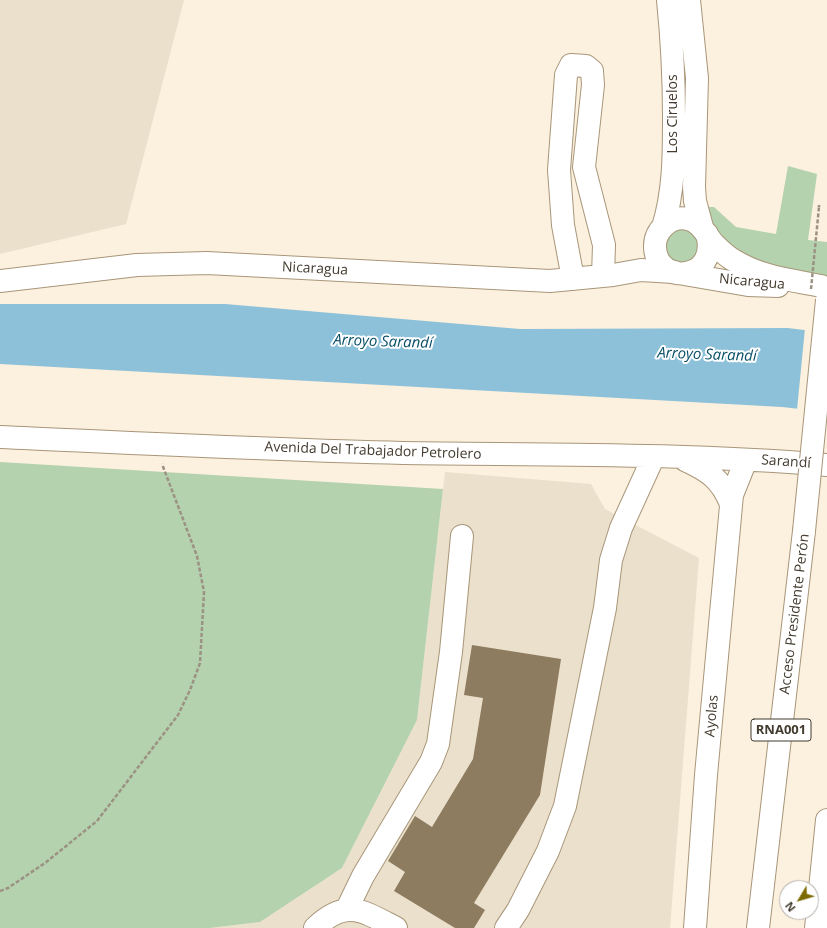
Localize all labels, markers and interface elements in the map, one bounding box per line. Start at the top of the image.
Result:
street label: Los Ciruelos [665,74,681,154]
street label: Nicaragua [282,259,348,279]
street label: Nicaragua [718,271,786,293]
water label: Arroyo Sarandí [333,331,433,353]
water label: Arroyo Sarandí [657,344,757,366]
street label: Avenida Del Trabajador Petrolero [264,439,482,463]
street label: Sarandí [761,452,811,472]
street label: Acceso Presidente Perón [777,533,813,695]
street label: Ayolas [702,694,722,738]
road number: RNA001 [751,719,811,741]
north arrow [779,880,819,920]
text: N [781,899,799,915]

